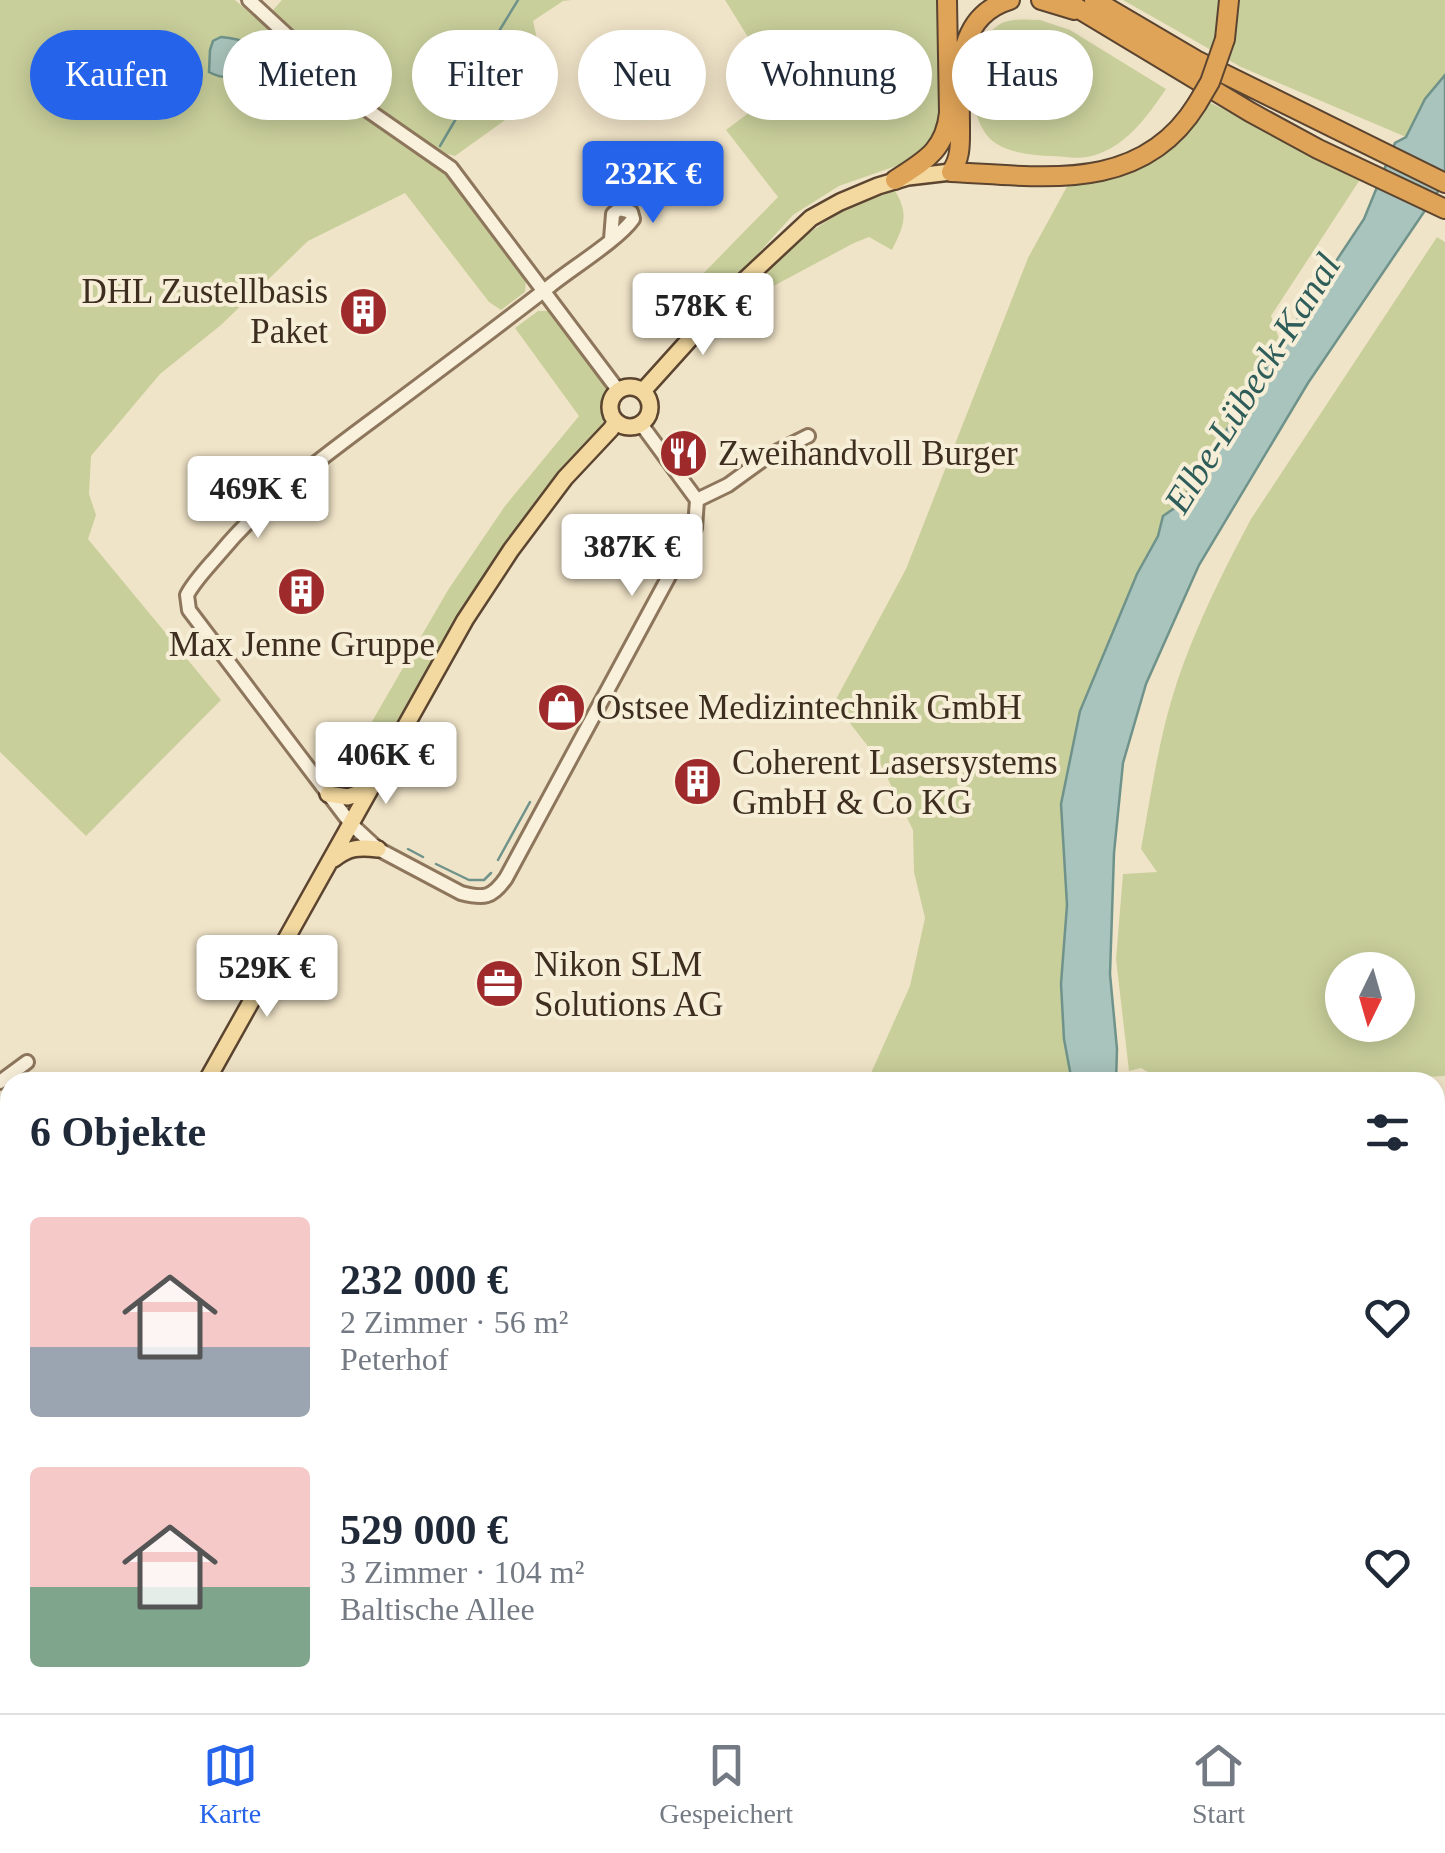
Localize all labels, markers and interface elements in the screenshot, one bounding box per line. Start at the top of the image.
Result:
chip: Kaufen [30,30,203,120]
chip: Mieten [223,30,392,120]
chip: Filter [412,30,558,120]
chip: Neu [578,30,706,120]
chip: Wohnung [726,30,932,120]
chip: Haus [952,30,1093,120]
pin: 232K € [572,141,734,226]
text: 232K € [605,155,701,191]
water label: Elbe-Lübeck-Kanal [1155,246,1349,521]
place label: DHL Zustellbasis Paket [81,272,328,351]
pin: 578K € [622,273,784,358]
building icon: DHL Zustellbasis Paket [337,285,389,337]
text: 578K € [655,287,751,323]
restaurant icon: Zweihandvoll Burger [657,427,709,479]
place label: Zweihandvoll Burger [718,434,1018,473]
pin: 469K € [177,456,339,541]
text: 469K € [210,470,306,506]
pin: 387K € [551,514,713,599]
text: 387K € [584,528,680,564]
building icon: Max Jenne Gruppe [276,566,328,618]
place label: Max Jenne Gruppe [169,625,435,664]
shop icon: Ostsee Medizintechnik GmbH [535,681,587,733]
place label: Ostsee Medizintechnik GmbH [596,688,1022,727]
pin: 406K € [305,722,467,807]
text: 406K € [338,736,434,772]
place label: Coherent Lasersystems GmbH & Co KG [732,743,1058,822]
building icon: Coherent Lasersystems GmbH & Co KG [671,756,723,808]
pin: 529K € [186,935,348,1020]
place label: Nikon SLM Solutions AG [534,945,724,1024]
text: 529K € [219,949,315,985]
north arrow [1325,952,1415,1042]
map controls [1325,952,1415,1042]
office icon: Nikon SLM Solutions AG [473,958,525,1010]
icon: filters [1360,1105,1415,1160]
text: 6 Objekte [30,1109,206,1155]
icon: home [110,1257,230,1377]
text: 232 000 € [340,1257,508,1303]
icon: heart [1360,1290,1415,1345]
text: 2 Zimmer · 56 m² [340,1304,568,1340]
text: Peterhof [340,1341,448,1377]
icon: home [110,1507,230,1627]
text: 529 000 € [340,1507,508,1553]
icon: heart [1360,1540,1415,1595]
text: 3 Zimmer · 104 m² [340,1554,584,1590]
text: Baltische Allee [340,1591,535,1627]
tab: Karte [199,1738,261,1830]
tab: Gespeichert [659,1738,793,1830]
tab: Start [1191,1738,1246,1830]

